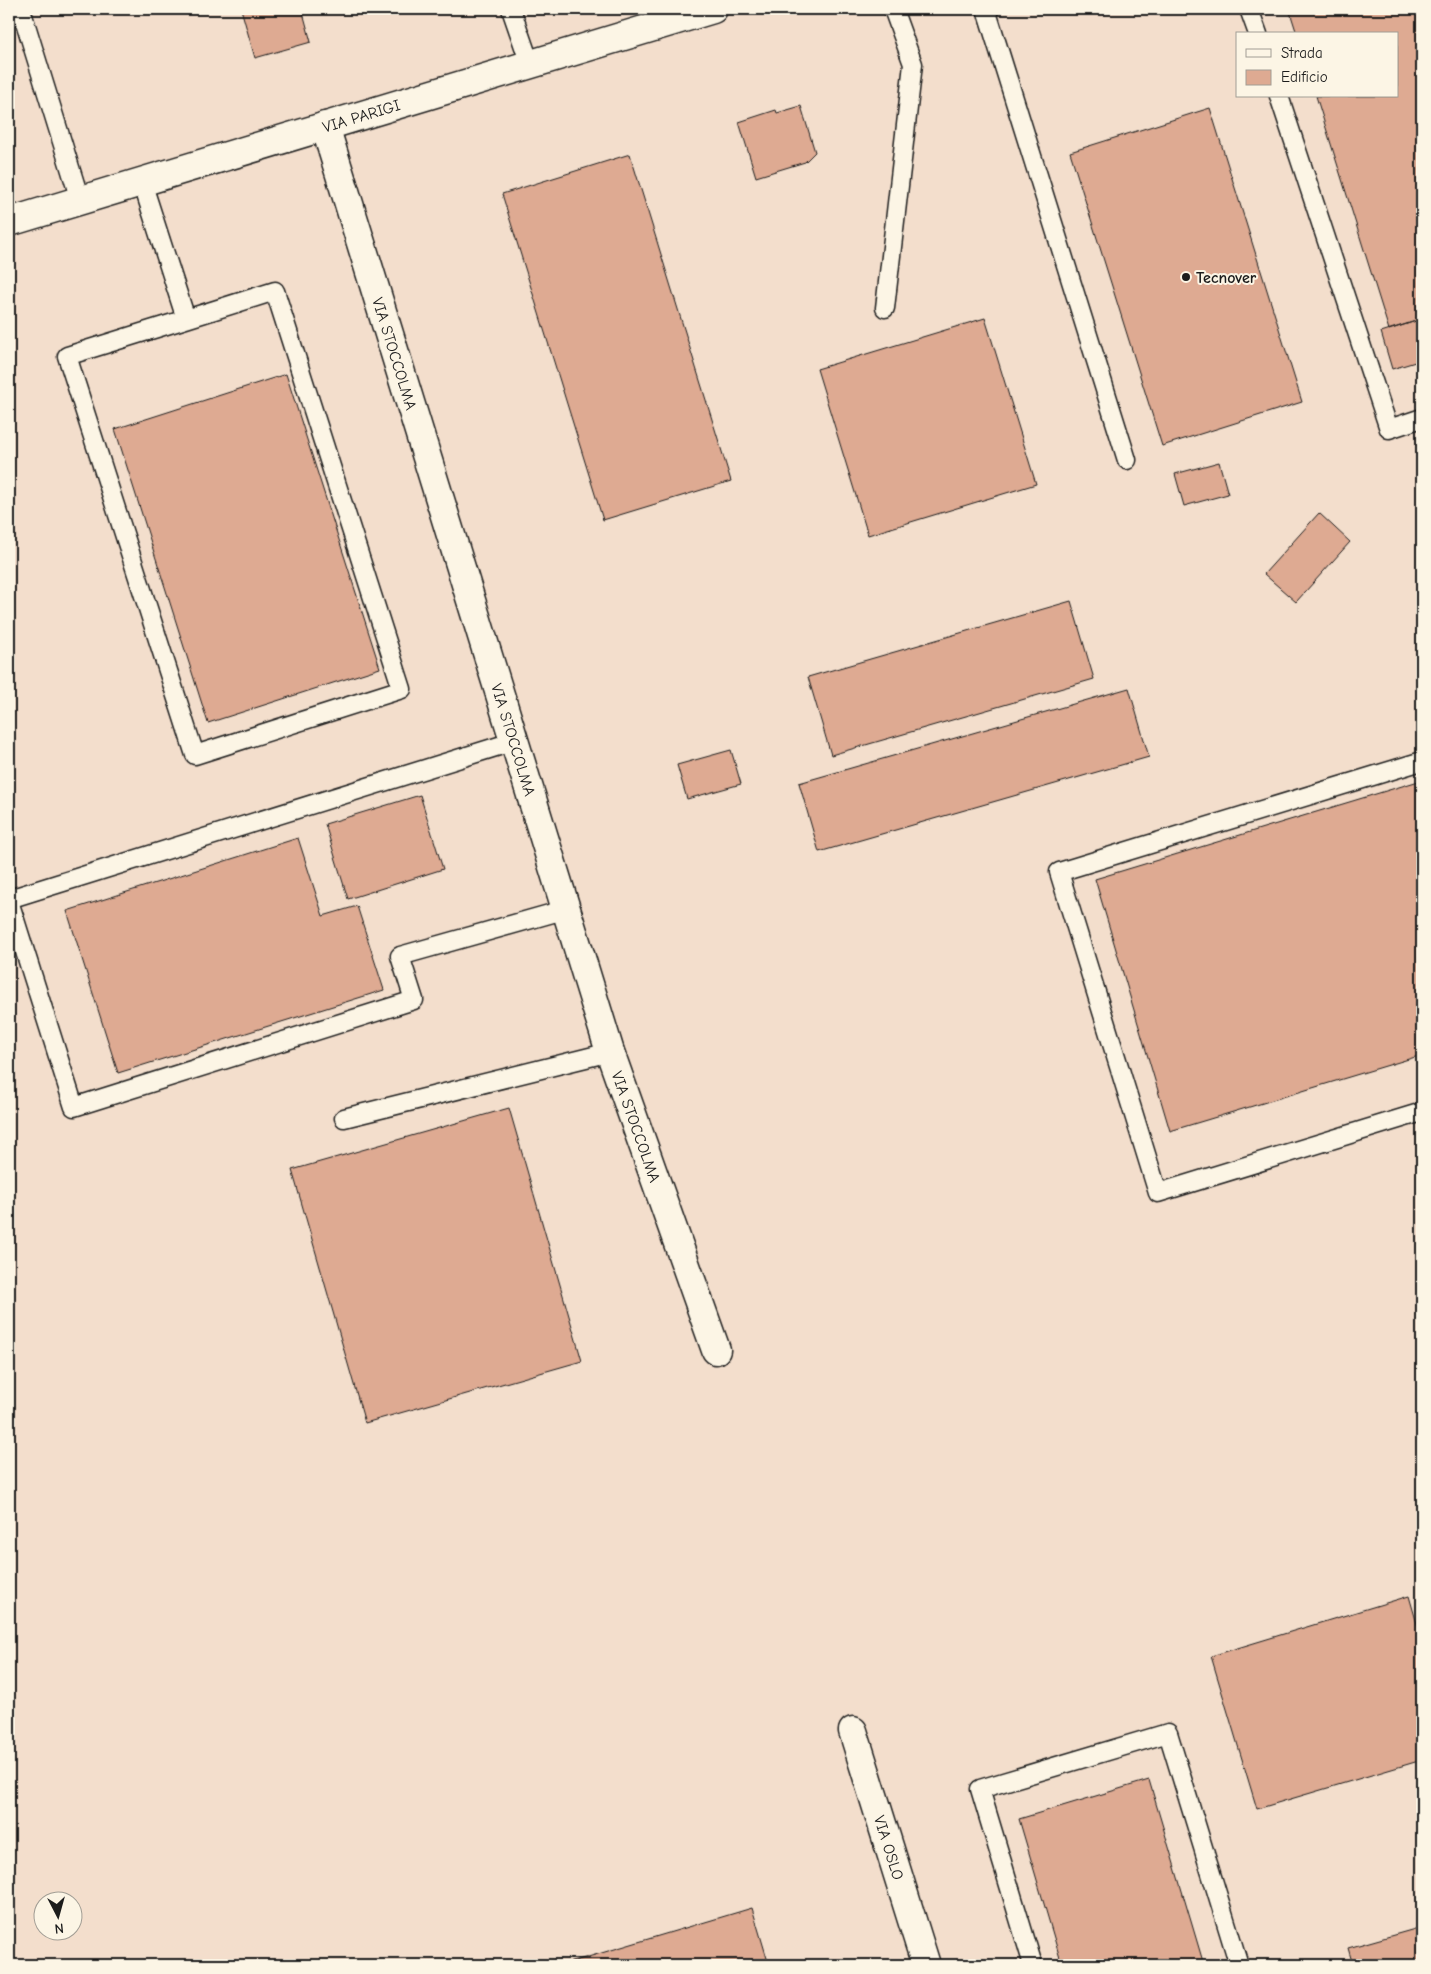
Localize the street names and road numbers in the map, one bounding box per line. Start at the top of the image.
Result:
street label: VIA PARIGI [321,96,403,137]
street label: VIA STOCCOLMA [368,295,420,412]
street label: VIA STOCCOLMA [487,681,539,798]
street label: VIA STOCCOLMA [608,1069,664,1185]
street label: VIA OSLO [870,1813,907,1882]

